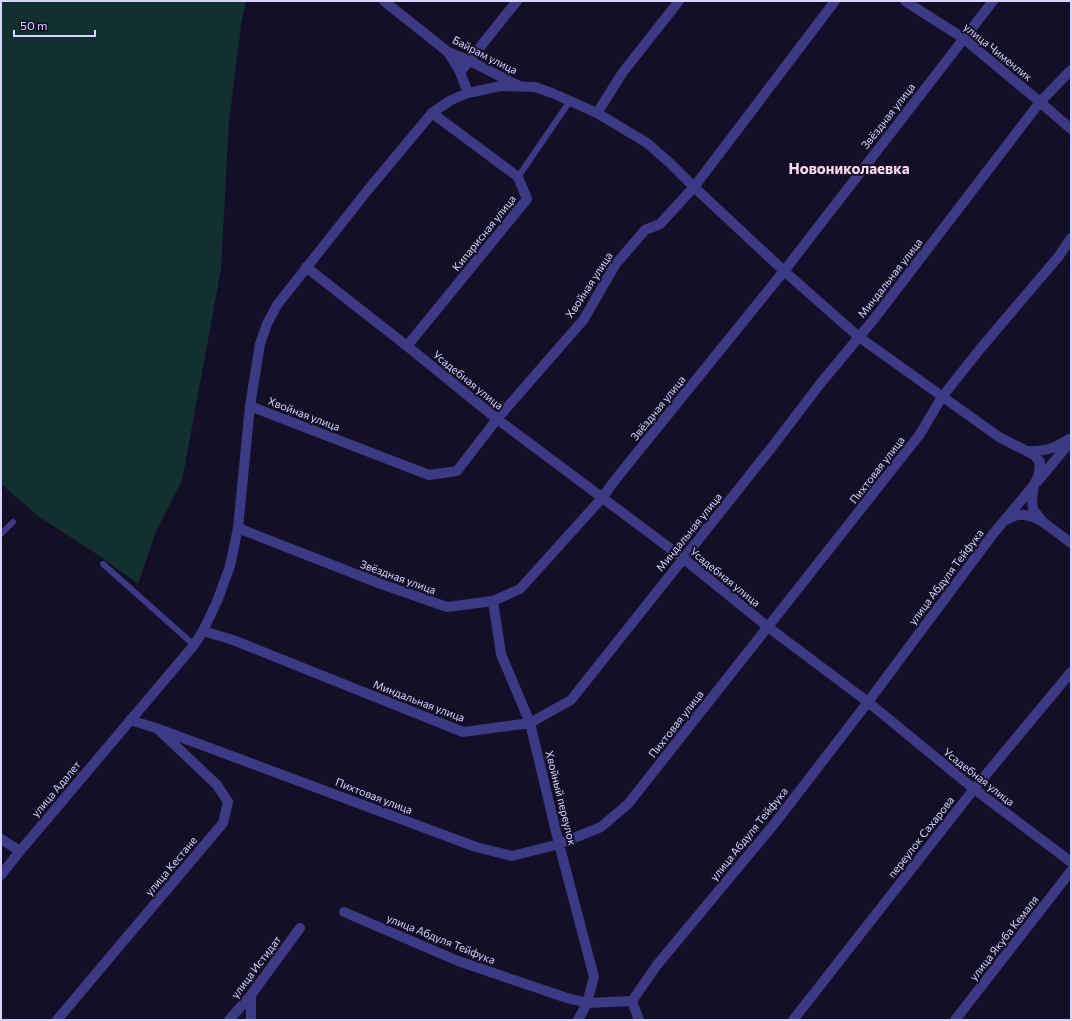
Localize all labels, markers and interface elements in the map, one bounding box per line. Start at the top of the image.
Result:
scale bar [14,12,95,38]
text: 50 m [20,18,48,32]
street label: улица Чименлик [961,20,1035,83]
street label: Байрам улица [451,33,520,76]
street label: Звёздная улица [858,80,917,151]
district label: Новониколаевка [788,159,910,177]
street label: Кипарисная улица [449,192,518,273]
street label: Миндальная улица [855,235,925,320]
street label: Хвойная улица [562,249,615,320]
street label: Усадебная улица [431,347,506,412]
street label: Звёздная улица [627,373,688,443]
street label: Хвойная улица [266,394,342,433]
street label: Пихтовая улица [846,434,907,506]
street label: Миндальная улица [653,490,724,574]
street label: улица Абдуля Тейфука [905,526,986,627]
street label: Усадебная улица [688,544,763,609]
street label: Звёздная улица [359,557,438,596]
street label: Миндальная улица [371,677,467,724]
street label: Пихтовая улица [645,688,706,760]
street label: Усадебная улица [941,745,1017,808]
street label: Хвойный переулок [543,749,580,847]
street label: улица Адалет [28,758,83,819]
street label: Пихтовая улица [334,775,415,816]
street label: улица Абдуля Тейфука [707,784,790,883]
street label: переулок Сахарова [885,793,956,880]
street label: улица Кестане [142,833,199,898]
street label: улица Якуба Кемаля [966,893,1041,983]
street label: улица Абдуля Тейфука [385,911,497,966]
street label: улица Истидат [228,933,283,1000]

